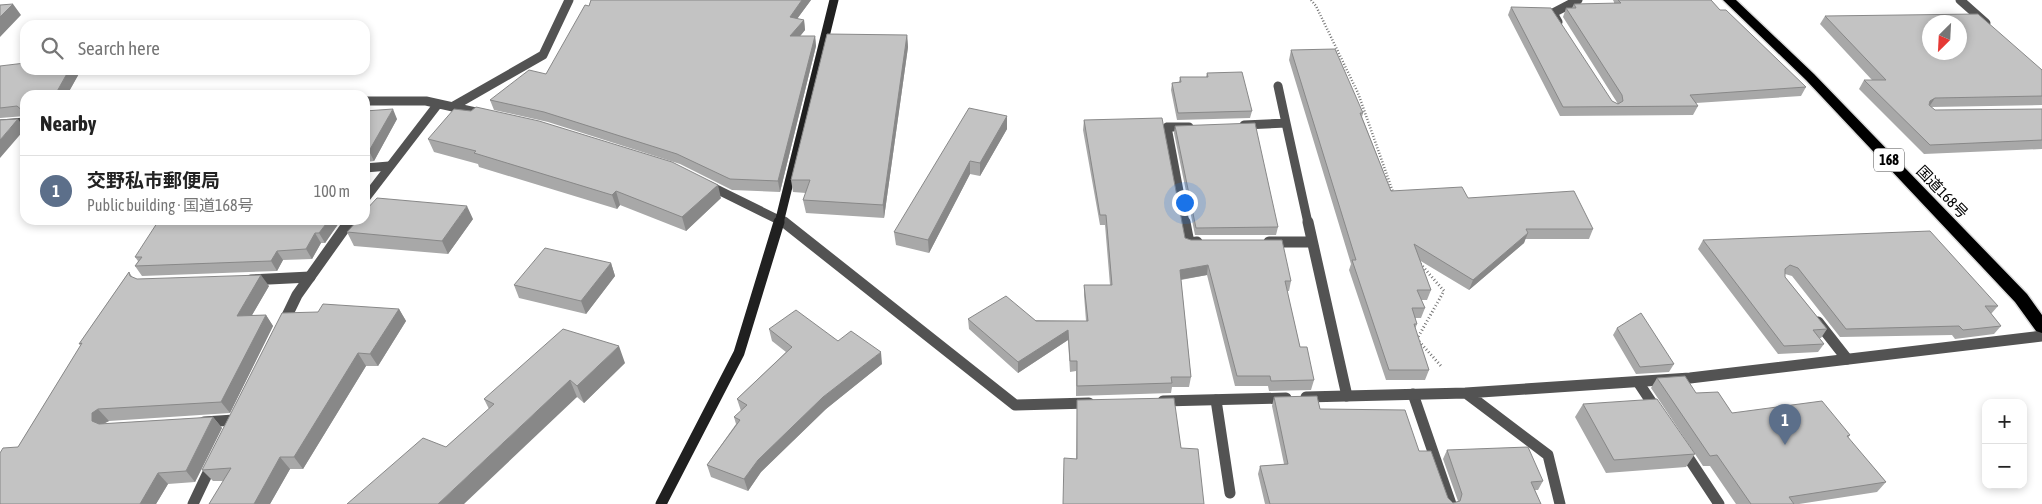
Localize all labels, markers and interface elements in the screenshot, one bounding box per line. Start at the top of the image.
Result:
north arrow [1922,15,1967,60]
search box [20,20,370,75]
icon: search [38,34,66,62]
text: Search here [78,37,160,59]
text: Nearby [40,111,96,135]
road number: 168 [1874,148,1904,172]
street label: 国道168号 [1913,162,1971,221]
text: 交野私市郵便局 [87,169,220,191]
text: 1 [52,182,60,200]
text: 100 m [314,182,350,200]
your location [1172,190,1198,216]
text: Public building · 国道168号 [87,196,254,214]
map controls [1982,399,2027,489]
button: + [1982,399,2027,444]
pin: 1 [1769,404,1801,445]
button: − [1982,444,2027,489]

